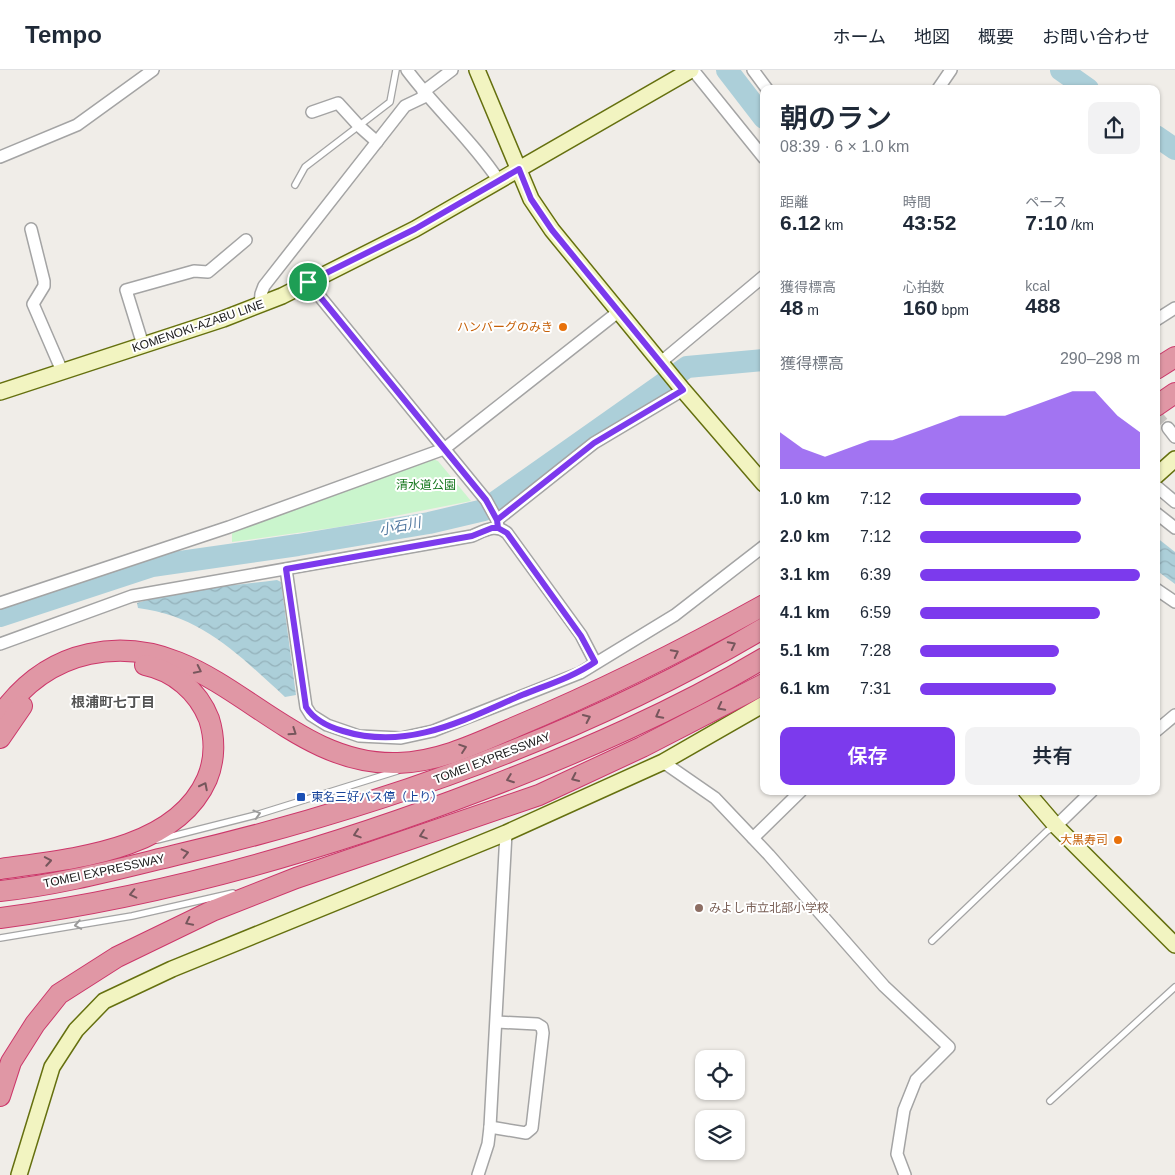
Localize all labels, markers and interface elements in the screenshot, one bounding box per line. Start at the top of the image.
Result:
text: Tempo [25,21,102,48]
text: ホーム [833,27,886,47]
text: 地図 [914,27,950,47]
text: 概要 [978,27,1014,47]
text: お問い合わせ [1042,27,1150,47]
button: share [1088,102,1140,154]
text: 朝のラン [780,103,892,134]
text: 08:39 · 6 × 1.0 km [780,138,909,155]
text: 距離 [780,194,808,210]
text: 時間 [903,194,931,210]
text: ペース [1025,194,1067,210]
text: 6.12 [780,211,821,234]
text: 43:52 [903,211,956,234]
text: 7:10 [1025,211,1067,234]
text: km [821,217,843,233]
text: /km [1067,217,1094,233]
pin [287,261,329,303]
icon: arrive [294,268,322,296]
text: kcal [1025,278,1050,294]
text: 獲得標高 [780,279,836,295]
text: 心拍数 [903,279,945,295]
text: 488 [1025,294,1060,317]
text: 48 [780,296,803,319]
text: 160 [903,296,938,319]
street label: KOMENOKI-AZABU LINE [130,297,266,355]
text: m [803,302,819,318]
text: bpm [938,302,969,318]
place label: ハンバーグのみき [457,320,553,334]
marker: ハンバーグのみき [557,321,569,333]
text: 290–298 m [1060,350,1140,367]
text: 獲得標高 [780,355,844,372]
park label: 清水道公園 [396,478,456,492]
text: 1.0 km [780,490,830,507]
text: 7:12 [860,490,891,507]
water label: 小石川 [378,514,424,538]
text: 2.0 km [780,528,830,545]
text: 7:12 [860,528,891,545]
text: 3.1 km [780,566,830,583]
text: 6:39 [860,566,891,583]
text: 4.1 km [780,604,830,621]
text: 6:59 [860,604,891,621]
one-way arrow [727,641,736,651]
text: 5.1 km [780,642,830,659]
text: 7:28 [860,642,891,659]
one-way arrow [670,649,679,659]
one-way arrow [193,664,202,675]
text: 6.1 km [780,680,830,697]
text: 7:31 [860,680,891,697]
district label: 根浦町七丁目 [71,694,155,710]
one-way arrow [717,701,726,711]
one-way arrow [656,708,665,718]
one-way arrow [582,714,591,725]
one-way arrow [287,725,296,735]
button: 保存 [780,727,955,785]
button: 共有 [965,727,1140,785]
street label: TOMEI EXPRESSWAY [432,729,552,787]
one-way arrow [458,744,467,754]
one-way arrow [571,772,580,782]
one-way arrow [506,773,515,783]
one-way arrow [198,782,208,791]
place label: 東名三好バス停（上り） [311,790,443,804]
marker: 東名三好バス停（上り） [295,791,307,803]
one-way arrow [253,810,261,820]
one-way arrow [354,828,362,838]
one-way arrow [419,829,427,839]
place label: 大黒寿司 [1060,833,1108,847]
marker: 大黒寿司 [1112,834,1124,846]
one-way arrow [180,848,189,859]
street label: TOMEI EXPRESSWAY [42,851,166,891]
one-way arrow [44,857,53,867]
one-way arrow [128,888,137,899]
place label: みよし市立北部小学校 [709,901,829,915]
marker: みよし市立北部小学校 [693,902,705,914]
one-way arrow [185,916,194,926]
one-way arrow [73,920,82,930]
map controls [695,1050,745,1160]
button: locate [695,1050,745,1100]
button: layers [695,1110,745,1160]

